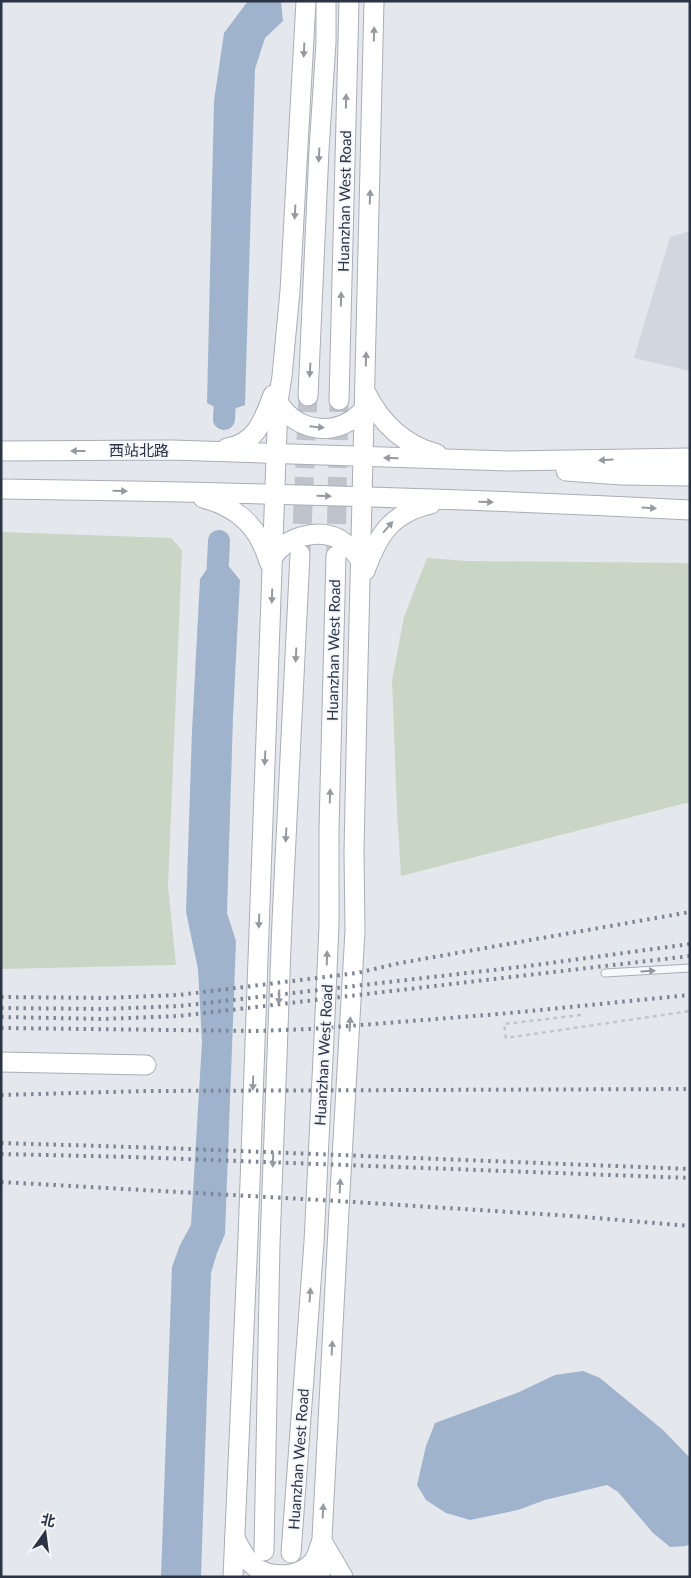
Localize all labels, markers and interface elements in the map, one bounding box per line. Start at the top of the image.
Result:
one-way arrow [370,26,378,42]
one-way arrow [299,42,307,58]
one-way arrow [343,93,351,109]
street label: Huanzhan West Road [334,130,354,272]
one-way arrow [314,147,322,163]
one-way arrow [367,189,375,205]
one-way arrow [290,204,298,220]
one-way arrow [338,291,346,307]
one-way arrow [362,351,370,367]
one-way arrow [305,362,313,378]
one-way arrow [309,423,325,431]
street label: 西站北路 [109,441,169,459]
one-way arrow [69,447,85,455]
one-way arrow [383,453,399,461]
one-way arrow [598,456,614,464]
one-way arrow [112,487,128,495]
one-way arrow [316,493,332,501]
one-way arrow [479,498,495,506]
one-way arrow [641,504,657,512]
one-way arrow [382,522,394,534]
street label: Huanzhan West Road [323,579,343,721]
one-way arrow [268,588,276,604]
one-way arrow [292,648,300,664]
one-way arrow [261,751,269,767]
one-way arrow [326,787,334,803]
one-way arrow [282,827,290,843]
one-way arrow [255,913,263,929]
one-way arrow [324,950,332,966]
one-way arrow [640,966,656,974]
street label: Huanzhan West Road [310,984,336,1126]
one-way arrow [275,990,283,1006]
one-way arrow [346,1016,354,1032]
one-way arrow [249,1075,257,1091]
one-way arrow [269,1152,277,1168]
one-way arrow [337,1178,345,1194]
one-way arrow [307,1287,315,1303]
one-way arrow [329,1340,337,1356]
street label: Huanzhan West Road [284,1388,312,1530]
one-way arrow [320,1502,328,1518]
north arrow [20,1508,70,1558]
text: 北 [39,1510,57,1530]

